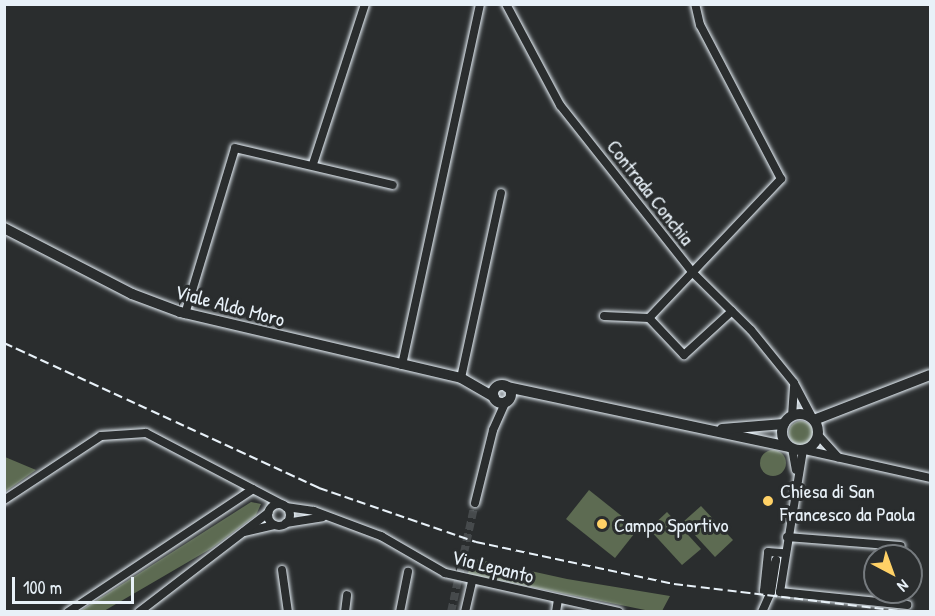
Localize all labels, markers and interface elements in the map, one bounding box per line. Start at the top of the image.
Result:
street label: Contrada Conchia [602,134,700,250]
street label: Viale Aldo Moro [172,279,288,331]
place label: Chiesa di San Francesco da Paola [780,478,915,525]
marker: Chiesa di San Francesco da Paola [761,494,775,508]
place label: Campo Sportivo [614,512,729,536]
marker: Campo Sportivo [595,517,609,531]
street label: Via Lepanto [449,544,537,588]
north arrow [863,544,923,604]
scale bar [15,565,136,603]
text: 100 m [23,575,62,600]
text: N [893,575,914,597]

